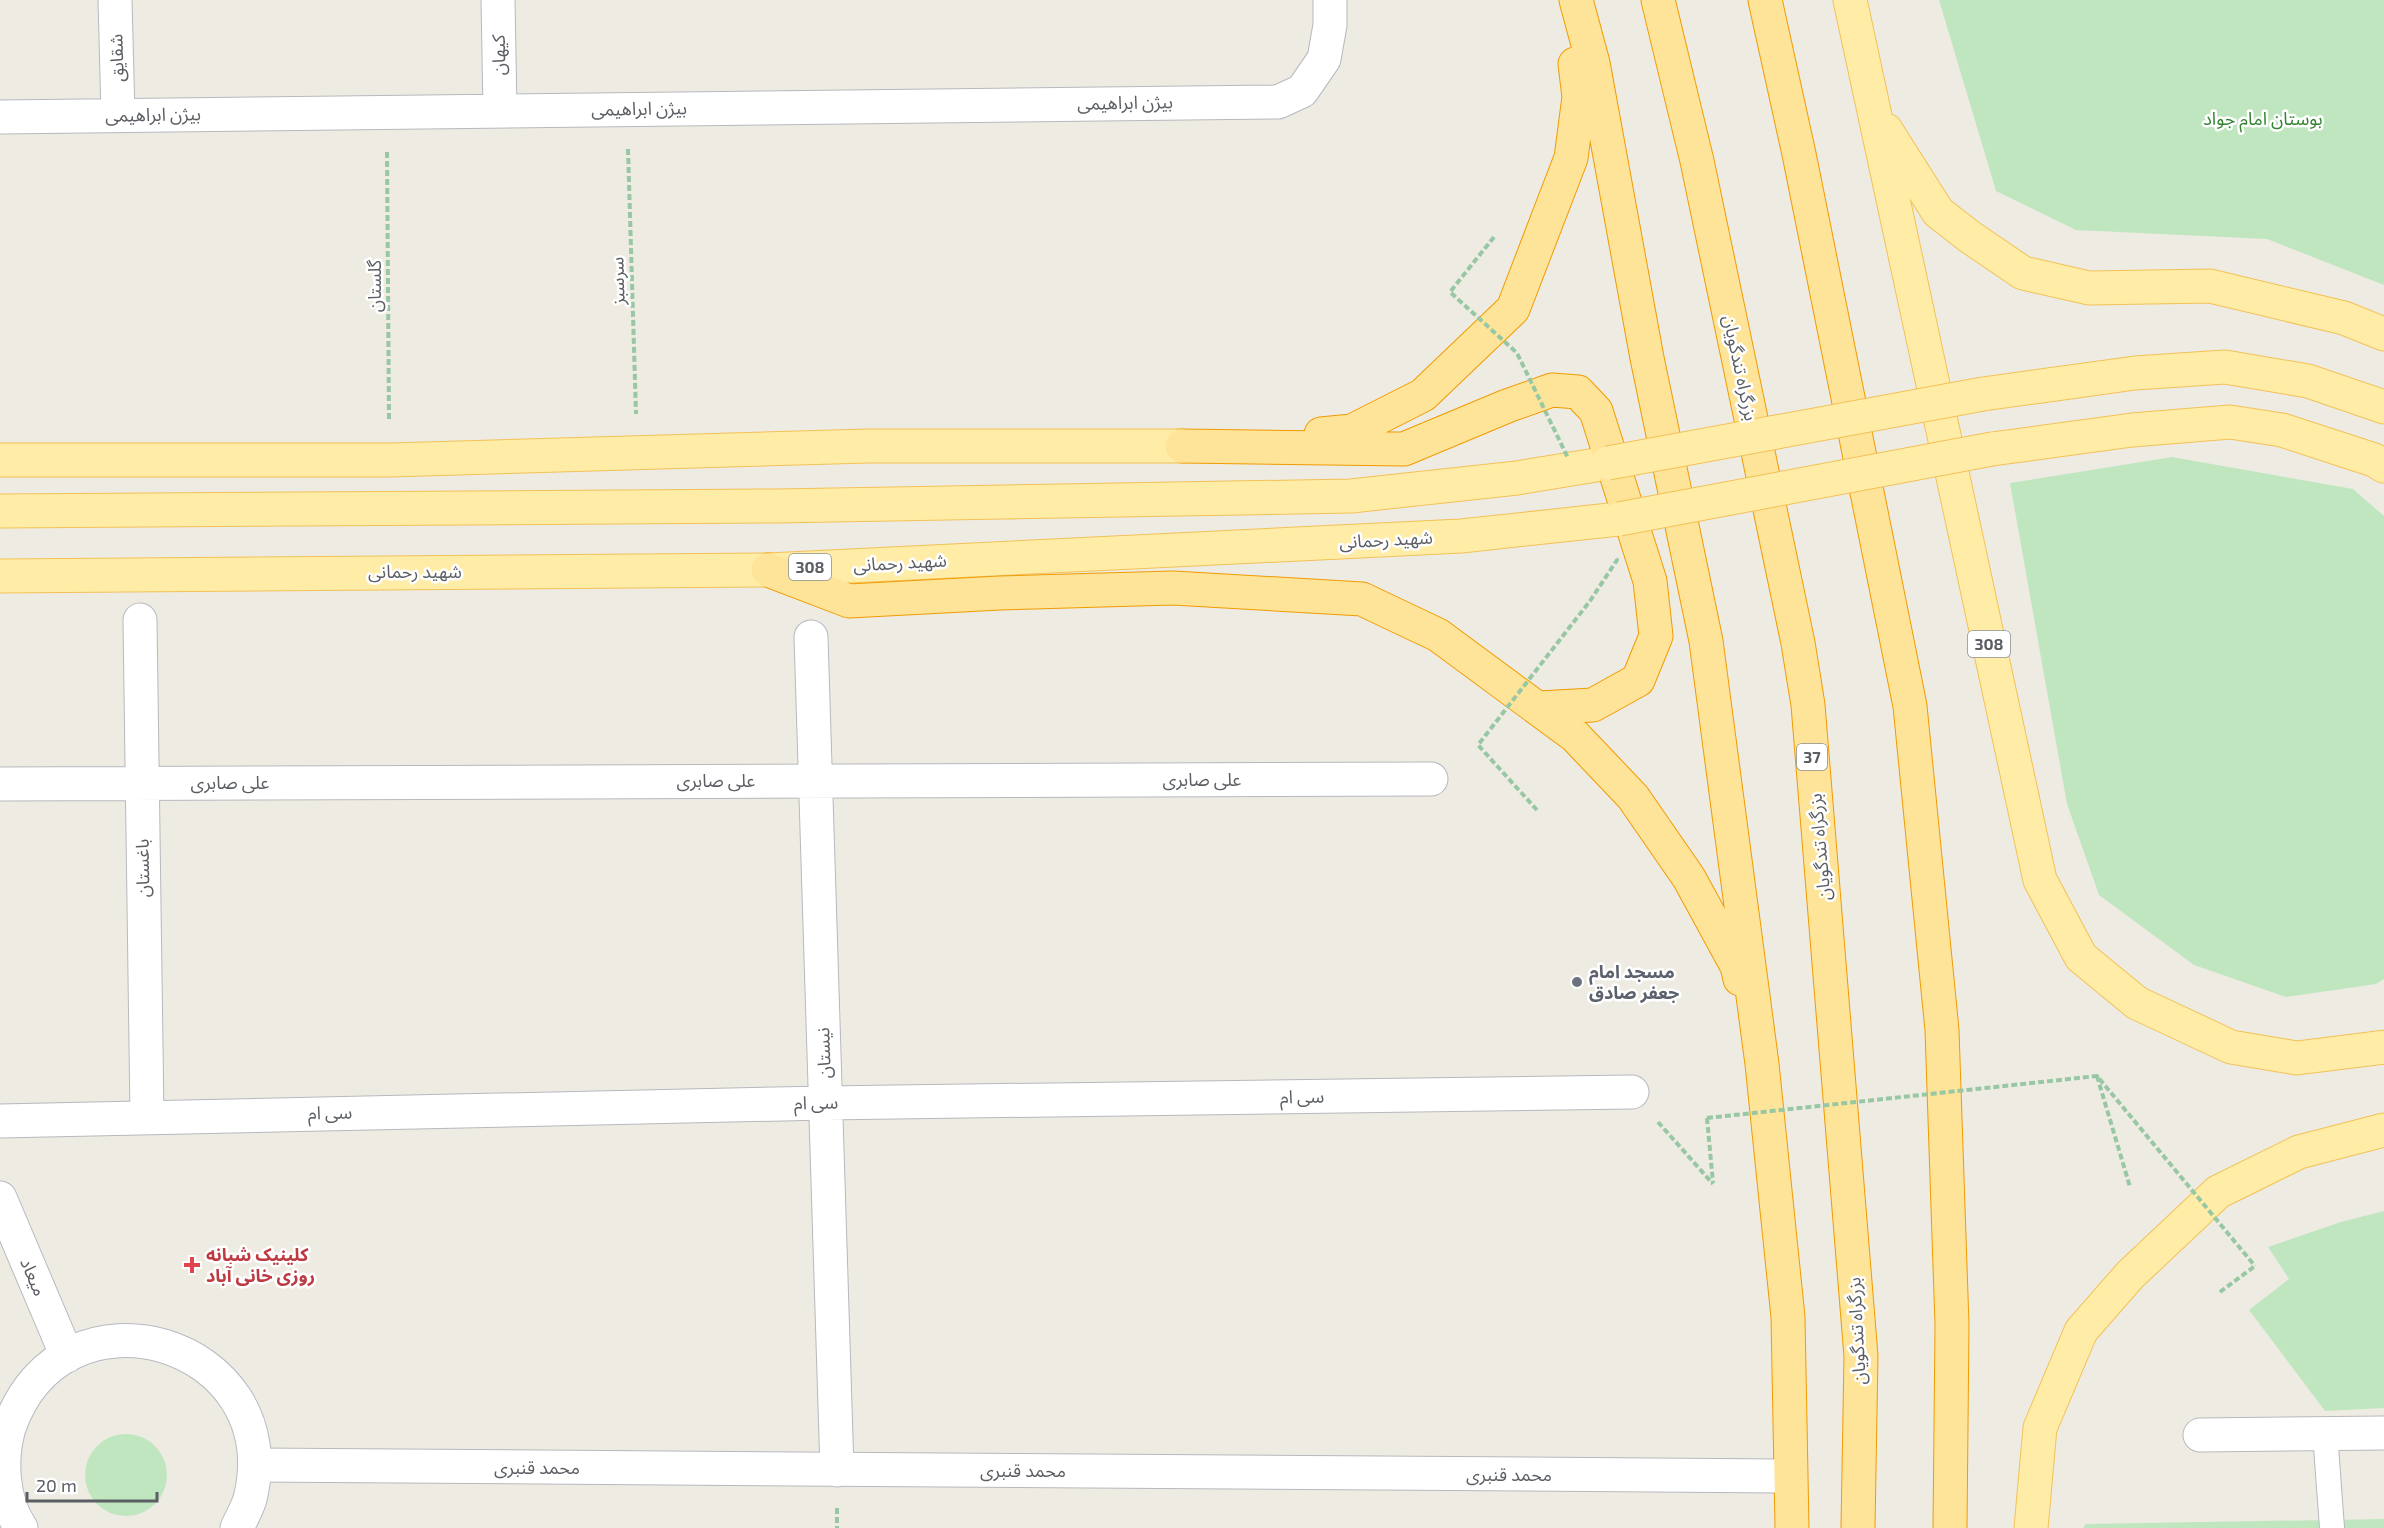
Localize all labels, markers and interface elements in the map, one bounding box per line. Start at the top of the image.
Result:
street label: شقایق [104,34,129,82]
street label: کیهان [487,34,510,76]
street label: بیژن ابراهیمی [1077,90,1173,115]
street label: بیژن ابراهیمی [591,96,687,121]
street label: بیژن ابراهیمی [105,102,201,127]
park label: بوستان امام جواد [2203,107,2323,133]
street label: سرسبز [605,257,630,306]
street label: گلستان [363,259,386,312]
street label: بزرگراه تندگویان [1718,313,1763,423]
street label: شهید رحمانی [1339,526,1433,553]
street label: شهید رحمانی [853,549,947,576]
road number: 308 [789,554,831,580]
street label: شهید رحمانی [368,560,462,583]
road number: 308 [1968,631,2010,657]
road number: 37 [1797,744,1827,770]
street label: علی صابری [1163,768,1241,791]
street label: علی صابری [677,769,755,792]
street label: علی صابری [191,771,269,794]
street label: بزرگراه تندگویان [1803,792,1836,902]
street label: باغستان [130,838,155,898]
place label: مسجد امام جعفر صادق [1589,960,1679,1004]
marker: مسجد امام جعفر صادق [1570,975,1584,989]
street label: نیستان [811,1027,836,1079]
street label: سی ام [1280,1085,1324,1111]
street label: سی ام [794,1091,838,1117]
street label: سی ام [308,1101,352,1127]
place label: کلینیک شبانه روزی خانی آباد [206,1243,315,1287]
street label: میعاد [16,1254,52,1299]
marker: کلینیک شبانه روزی خانی آباد [183,1256,201,1274]
street label: بزرگراه تندگویان [1842,1277,1871,1385]
street label: محمد قنبری [494,1456,580,1479]
street label: محمد قنبری [980,1459,1066,1482]
street label: محمد قنبری [1466,1463,1552,1486]
scale bar [27,1465,158,1503]
text: 20 m [36,1474,77,1496]

